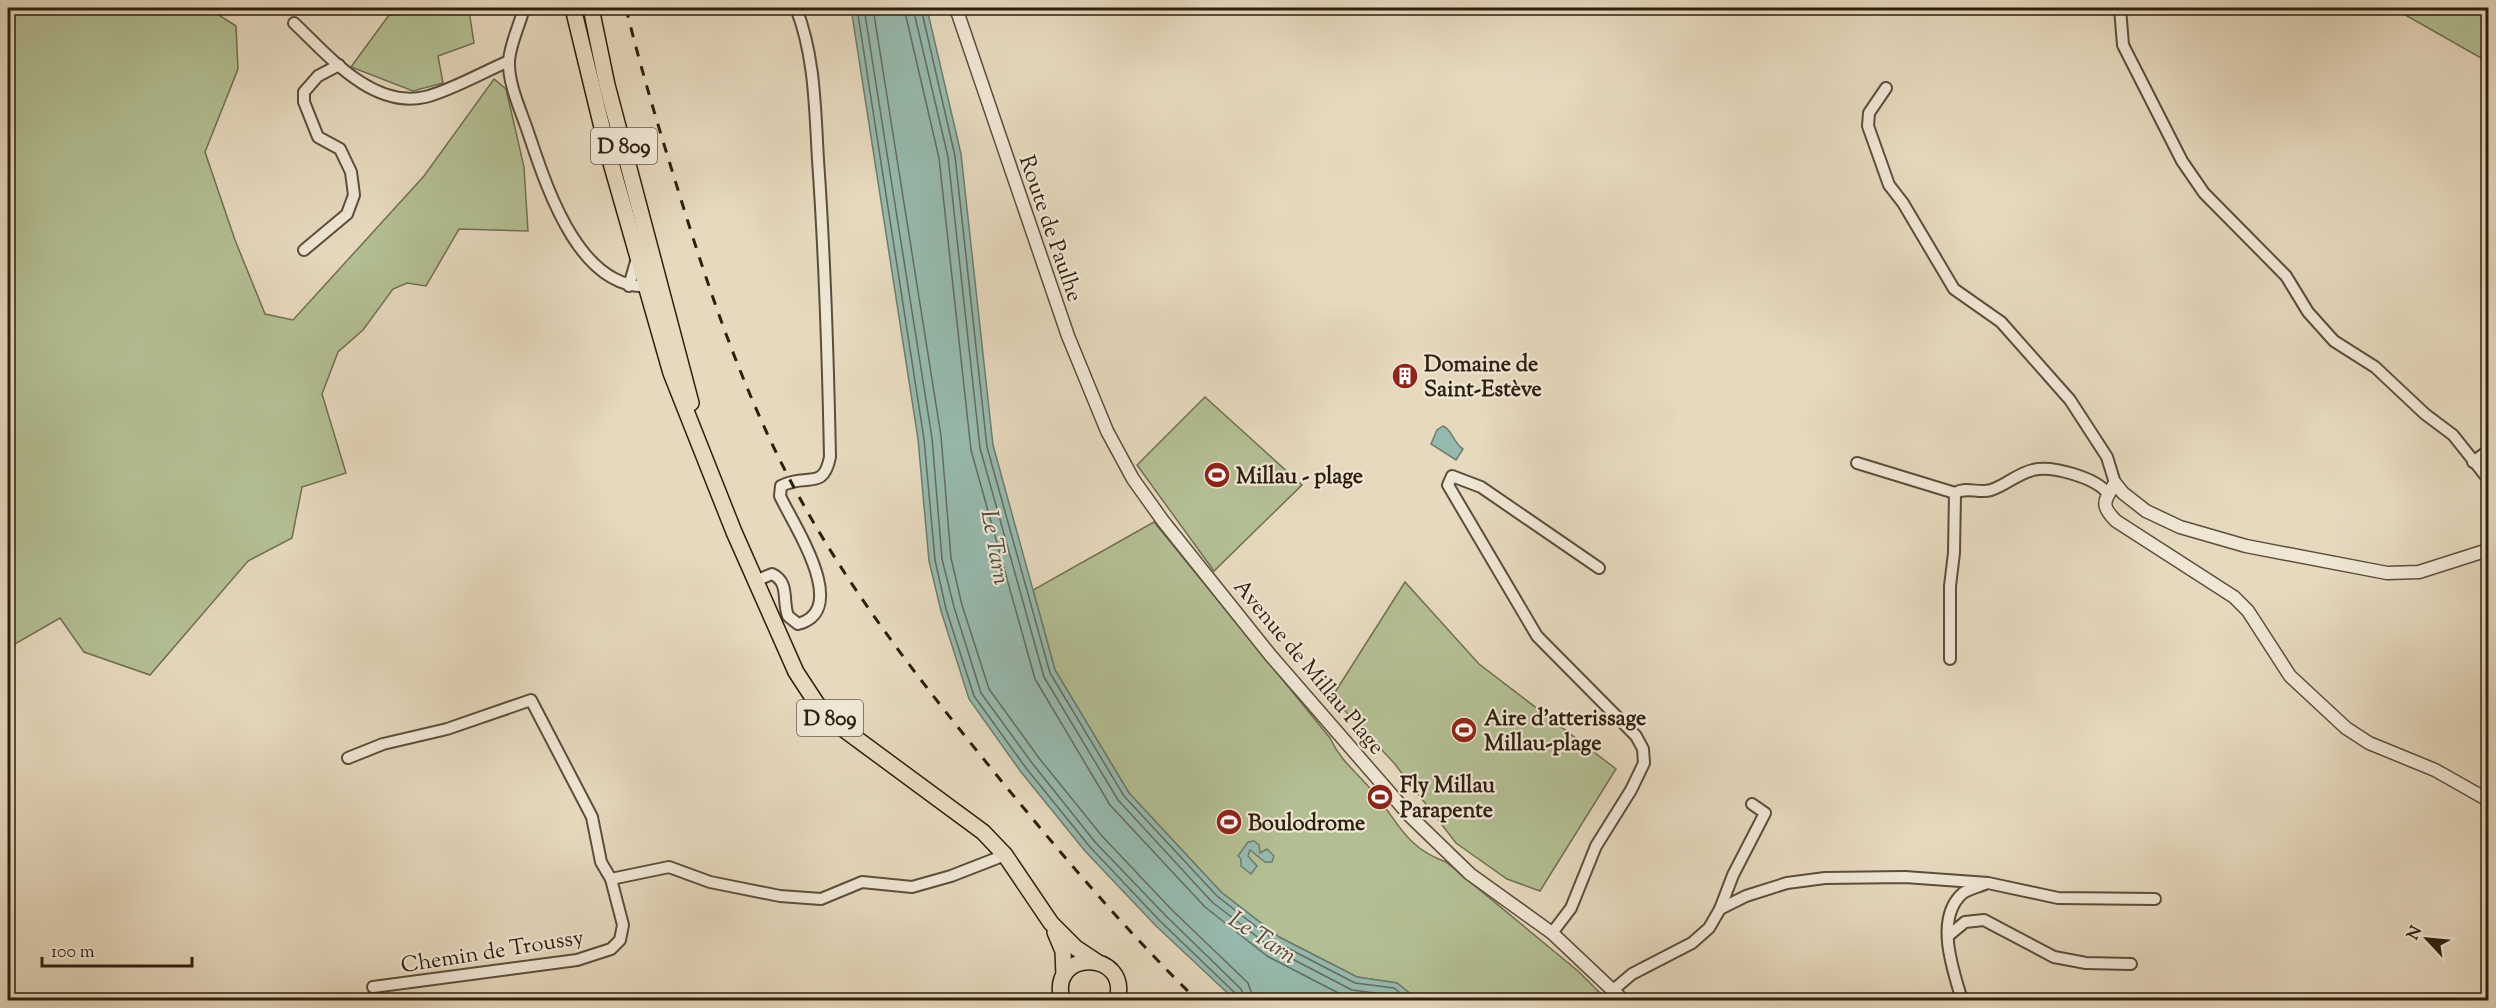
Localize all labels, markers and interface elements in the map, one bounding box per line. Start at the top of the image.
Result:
road number: D 809 [591,128,657,164]
street label: Route de Paulhe [1009,151,1089,307]
place label: Domaine de Saint-Estève [1424,350,1542,407]
building icon: Domaine de Saint-Estève [1390,361,1420,391]
sports icon: Millau - plage [1202,460,1232,490]
place label: Millau - plage [1236,462,1363,494]
water label: Le Tarn [971,507,1017,588]
street label: Avenue de Millau Plage [1225,573,1391,763]
road number: D 809 [797,700,863,736]
place label: Aire d'atterissage Millau-plage [1484,704,1646,761]
sports icon: Aire d'atterissage Millau-plage [1449,715,1479,745]
place label: Fly Millau Parapente [1400,771,1495,828]
sports icon: Fly Millau Parapente [1365,782,1395,812]
sports icon: Boulodrome [1214,807,1244,837]
place label: Boulodrome [1248,809,1365,841]
water label: Le Tarn [1221,904,1303,974]
north arrow [2397,909,2457,969]
street label: Chemin de Troussy [399,923,586,983]
text: N [2403,923,2429,944]
scale bar [42,930,192,968]
text: 100 m [51,940,95,966]

